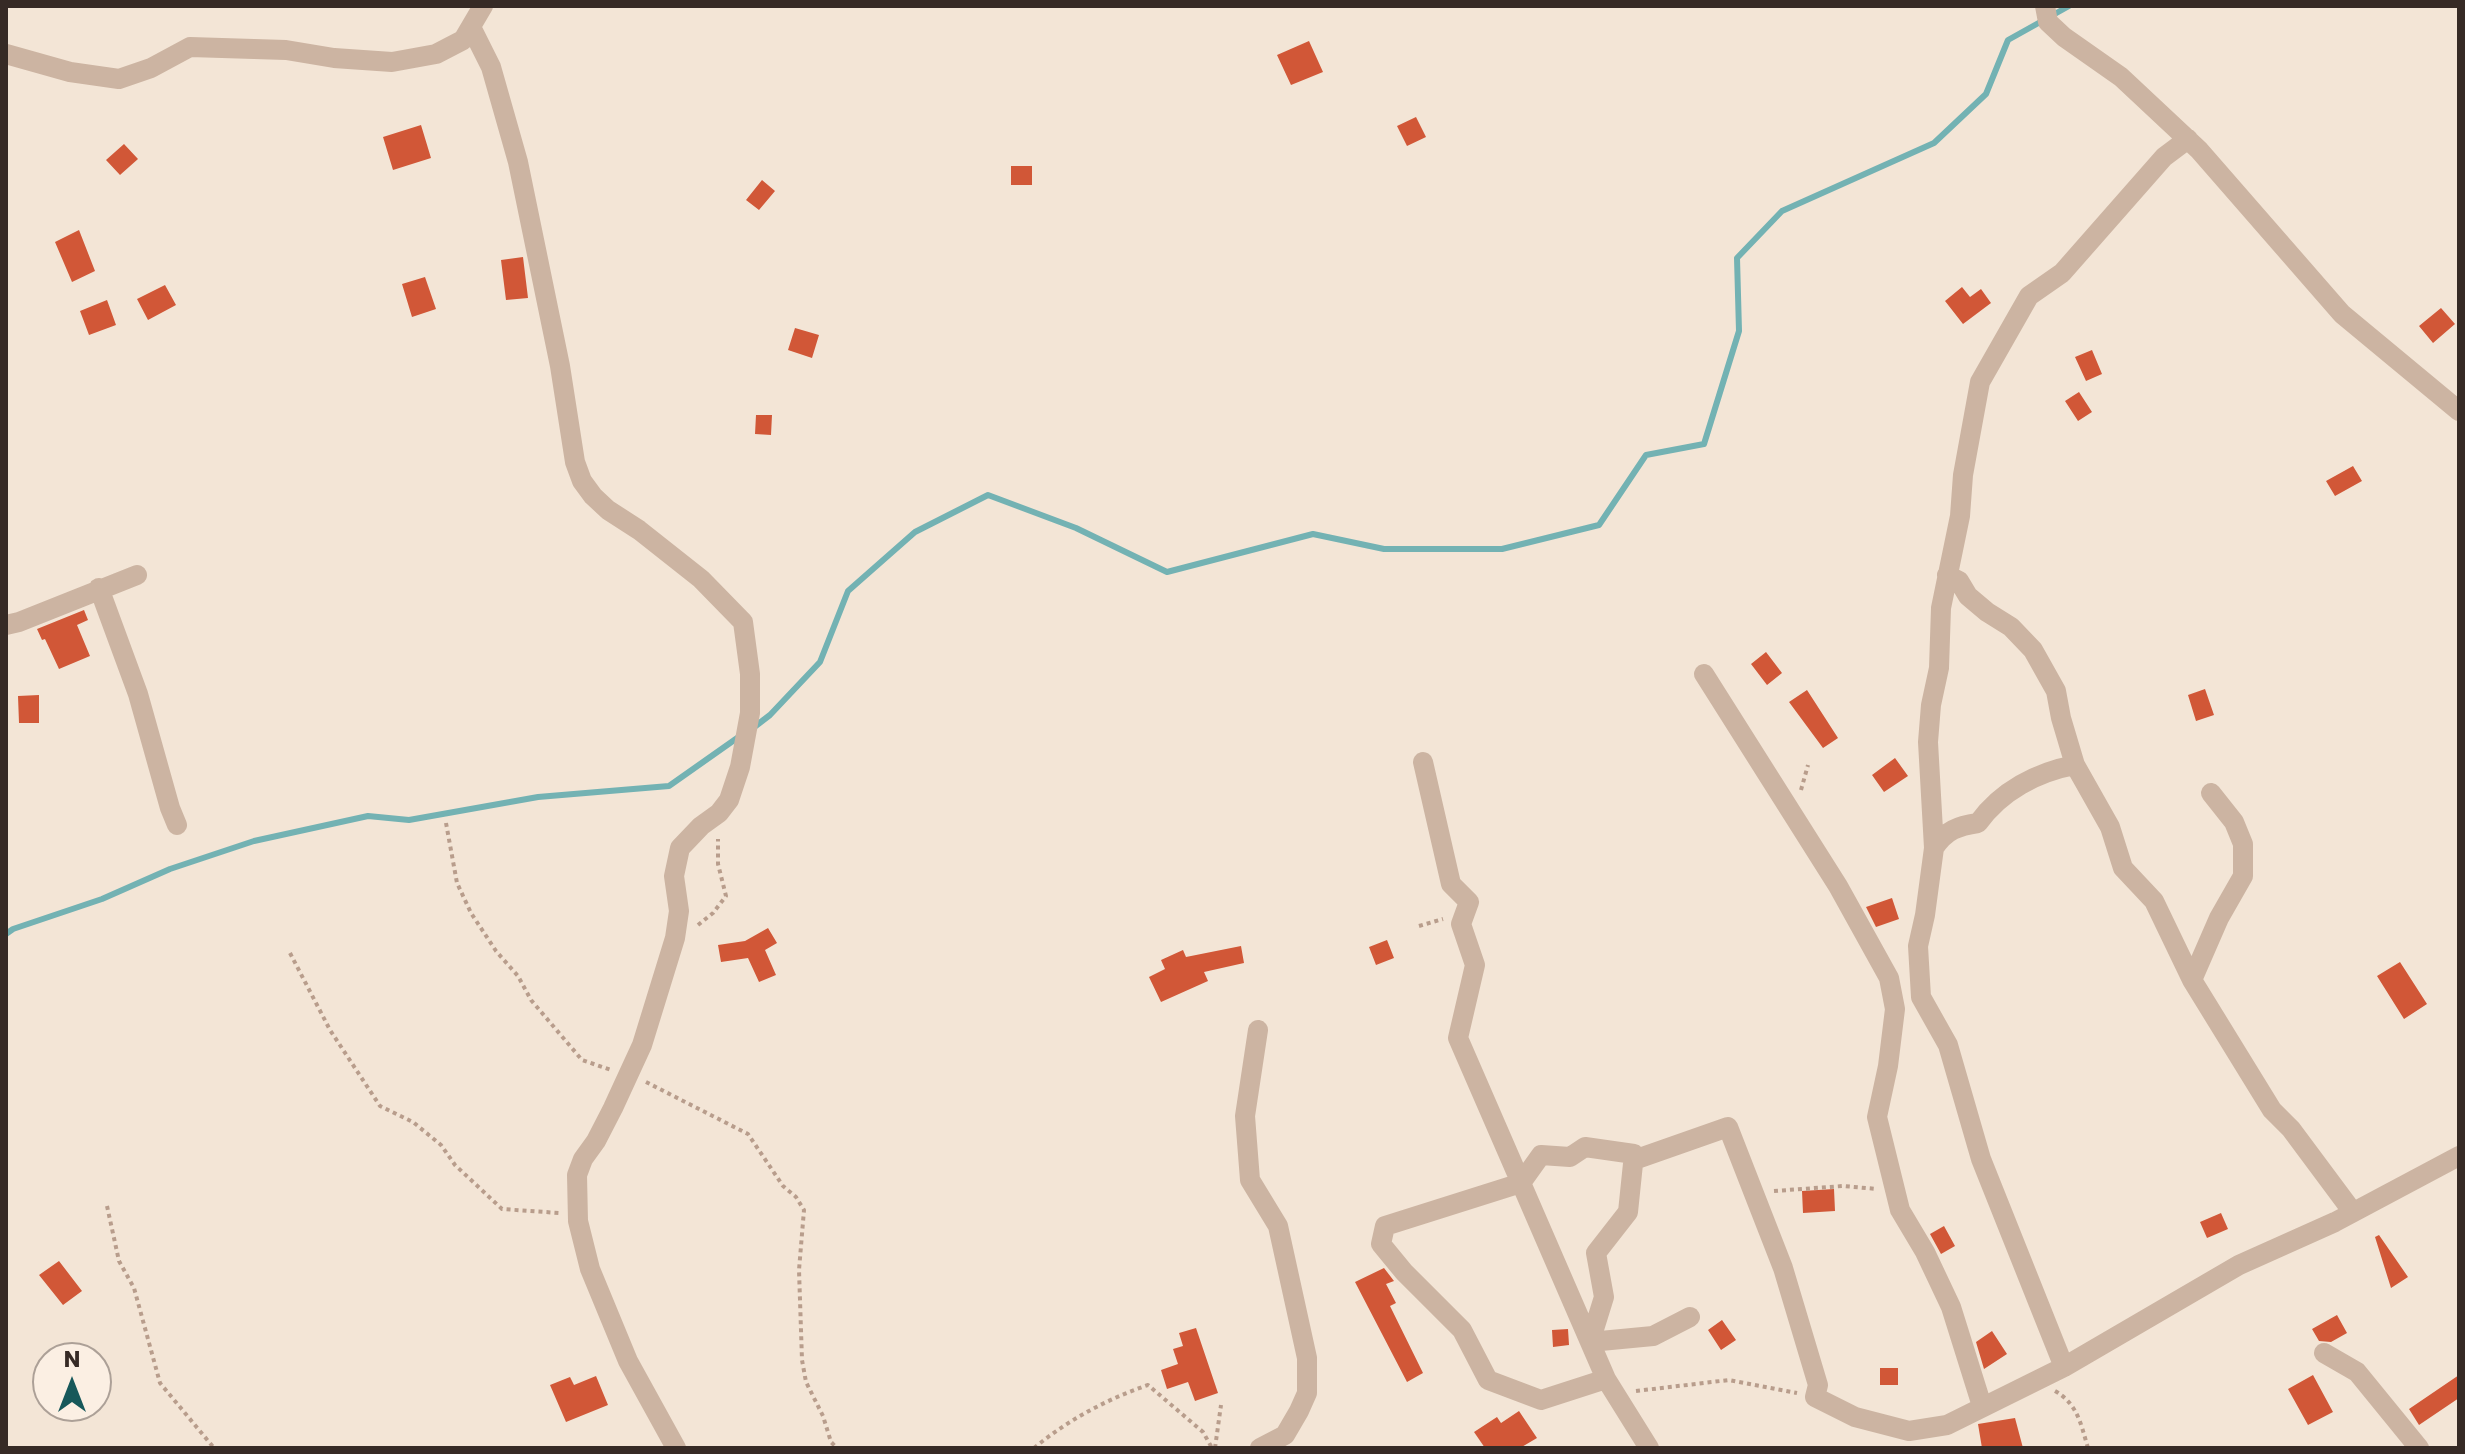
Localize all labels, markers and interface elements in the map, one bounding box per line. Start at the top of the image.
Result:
north arrow [32,1342,112,1422]
text: N [64,1344,80,1375]

